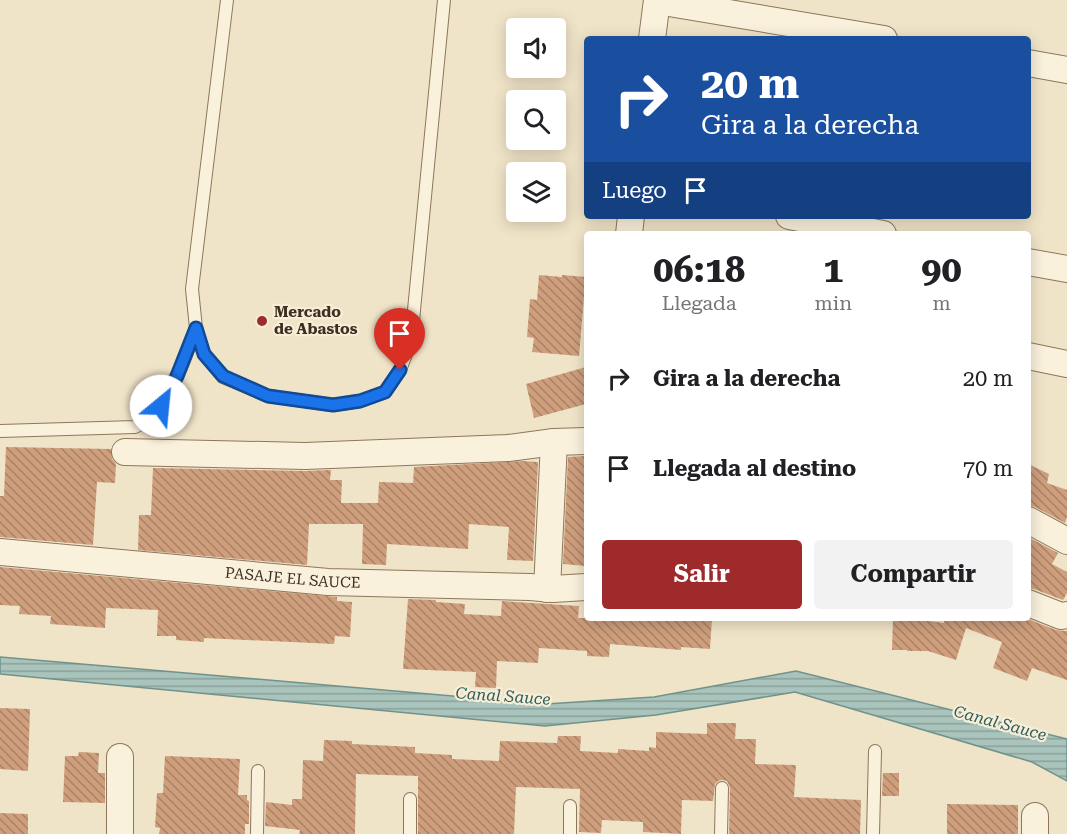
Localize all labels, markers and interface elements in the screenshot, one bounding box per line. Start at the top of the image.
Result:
map controls [506,18,566,222]
button: sound [506,18,566,78]
text: 20 m [701,59,799,108]
icon: right [602,60,680,138]
button: search [506,90,566,150]
text: Gira a la derecha [701,109,919,141]
button: layers [506,162,566,222]
icon: arrive [679,174,712,207]
text: Luego [602,178,667,203]
text: 06:18 [653,249,745,291]
text: 1 [823,249,843,291]
text: 90 [921,249,962,291]
text: Llegada [662,291,737,315]
text: min [815,291,852,315]
text: m [932,291,951,315]
place label: Mercado de Abastos [274,303,358,338]
pin [374,308,425,370]
marker: Mercado de Abastos [255,314,269,328]
icon: arrive [383,317,416,350]
icon: right [602,362,635,395]
text: Gira a la derecha [653,366,840,391]
text: 20 m [963,366,1013,391]
position arrow [129,374,193,438]
icon: arrive [602,452,635,485]
text: Llegada al destino [653,456,856,481]
text: 70 m [963,456,1013,481]
button: Salir [602,540,802,609]
button: Compartir [814,540,1013,609]
street label: PASAJE EL SAUCE [224,564,361,592]
water label: Canal Sauce [455,683,551,709]
water label: Canal Sauce [952,702,1048,744]

